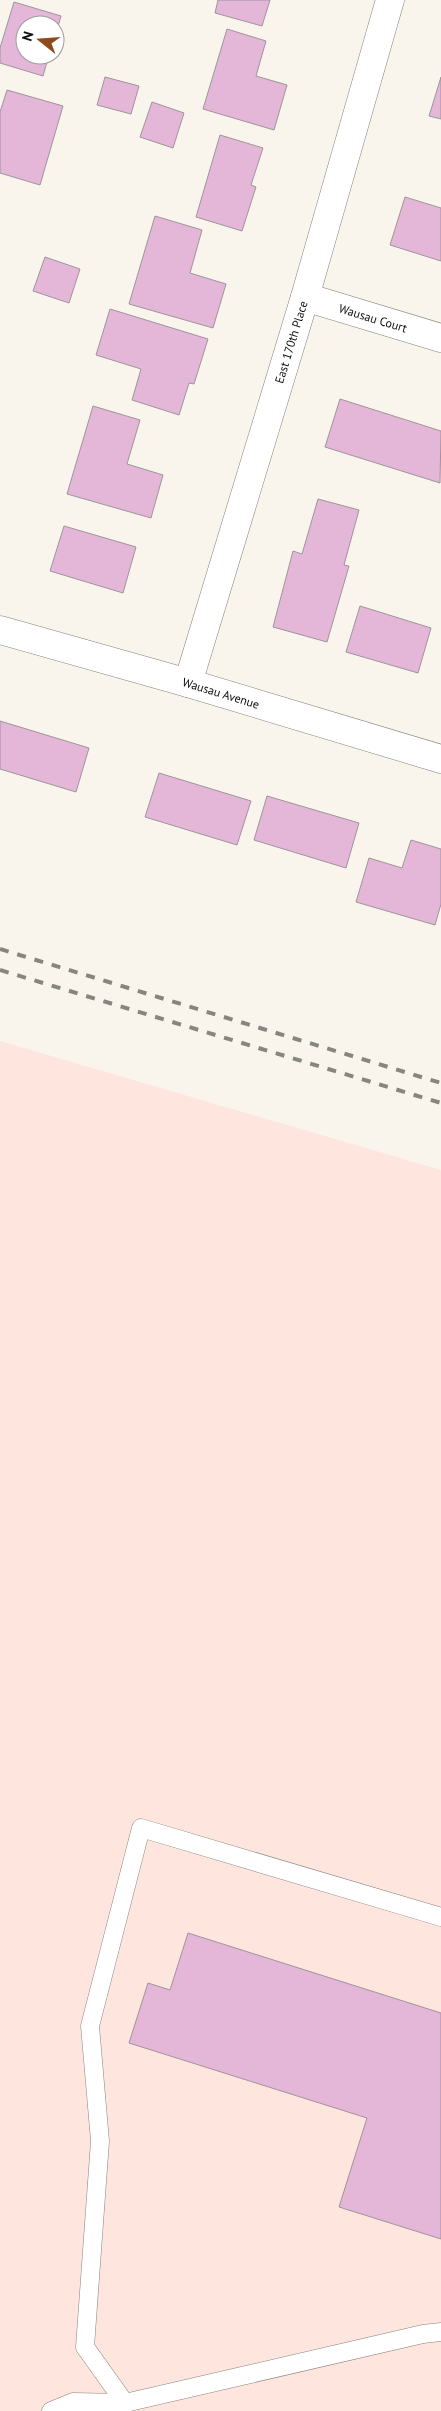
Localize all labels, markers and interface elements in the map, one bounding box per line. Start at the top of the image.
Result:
north arrow [15,15,65,65]
text: N [18,29,38,43]
street label: East 170th Place [271,299,311,385]
street label: Wausau Court [337,301,409,335]
street label: Wausau Avenue [181,674,261,712]

